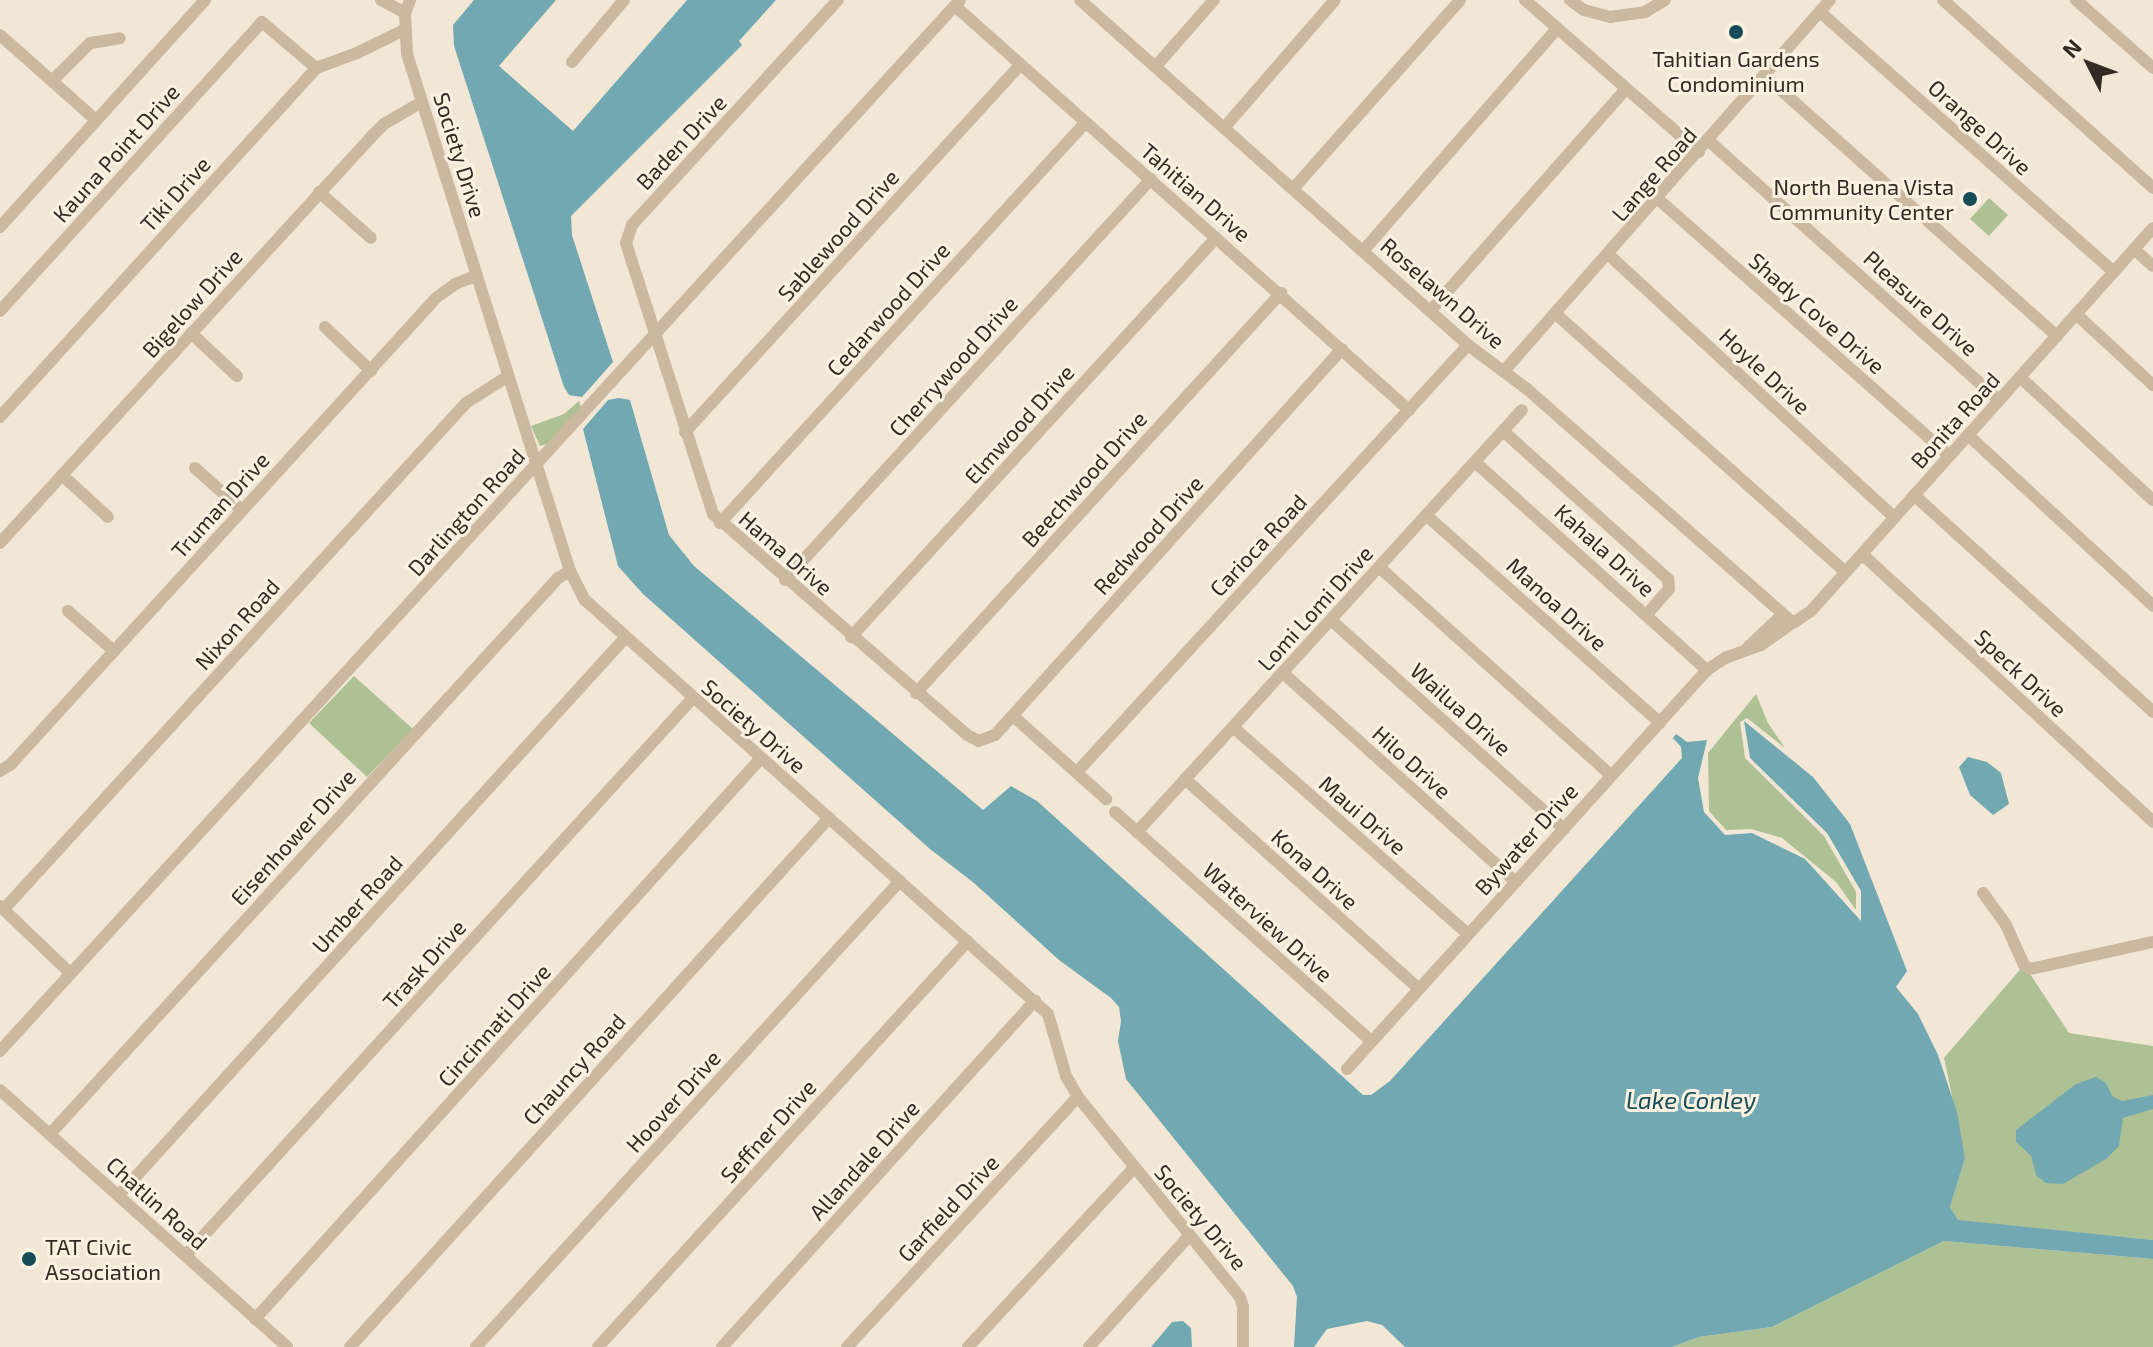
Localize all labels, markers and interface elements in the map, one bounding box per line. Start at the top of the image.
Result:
marker: Tahitian Gardens Condominium [1727,23,1745,41]
north arrow [2049,24,2129,104]
text: N [2056,33,2086,63]
place label: Tahitian Gardens Condominium [1652,45,1820,96]
street label: Orange Drive [1923,74,2037,180]
street label: Kauna Point Drive [47,79,185,227]
street label: Society Drive [428,89,492,221]
street label: Baden Drive [630,89,732,195]
street label: Lange Road [1606,122,1702,226]
street label: Tahitian Drive [1136,137,1256,247]
street label: Tiki Drive [134,151,216,237]
street label: Sablewood Drive [772,164,904,306]
place label: North Buena Vista Community Center [1769,173,1954,224]
marker: North Buena Vista Community Center [1961,190,1979,208]
street label: Roselawn Drive [1376,232,1510,354]
street label: Cedarwood Drive [821,237,955,381]
street label: Bigelow Drive [136,243,248,363]
street label: Pleasure Drive [1858,245,1984,361]
street label: Shady Cove Drive [1744,247,1890,379]
street label: Cherrywood Drive [883,291,1023,441]
street label: Hoyle Drive [1714,322,1816,420]
street label: Elmwood Drive [959,359,1079,489]
street label: Bonita Road [1905,366,2005,474]
street label: Beechwood Drive [1016,406,1152,552]
street label: Darlington Road [402,443,530,581]
street label: Truman Drive [166,447,274,563]
street label: Redwood Drive [1088,470,1208,600]
street label: Carioca Road [1204,489,1312,601]
street label: Kahala Drive [1549,498,1661,602]
street label: Hama Drive [734,505,838,601]
street label: Lomi Lomi Drive [1252,540,1378,676]
street label: Manoa Drive [1501,552,1613,656]
street label: Nixon Road [189,573,285,675]
street label: Speck Drive [1970,624,2072,722]
street label: Wailua Drive [1405,657,1517,761]
street label: Society Drive [696,673,812,779]
street label: Hilo Drive [1367,720,1457,804]
street label: Eisenhower Drive [225,763,361,911]
street label: Maui Drive [1314,770,1412,860]
street label: Bywater Drive [1469,778,1583,900]
street label: Kona Drive [1266,823,1364,915]
street label: Umber Road [306,850,408,958]
street label: Waterview Drive [1198,857,1338,987]
street label: Trask Drive [377,914,471,1014]
street label: Cincinnati Drive [432,958,556,1092]
street label: Chauncy Road [517,1008,631,1130]
street label: Hoover Drive [620,1044,726,1158]
street label: Seffner Drive [715,1074,821,1188]
water label: Lake Conley [1626,1086,1756,1114]
street label: Allandale Drive [803,1095,925,1225]
street label: Garfield Drive [892,1149,1004,1267]
street label: Chatlin Road [101,1151,213,1255]
street label: Society Drive [1149,1159,1253,1275]
place label: TAT Civic Association [45,1233,161,1284]
marker: TAT Civic Association [20,1250,38,1268]

